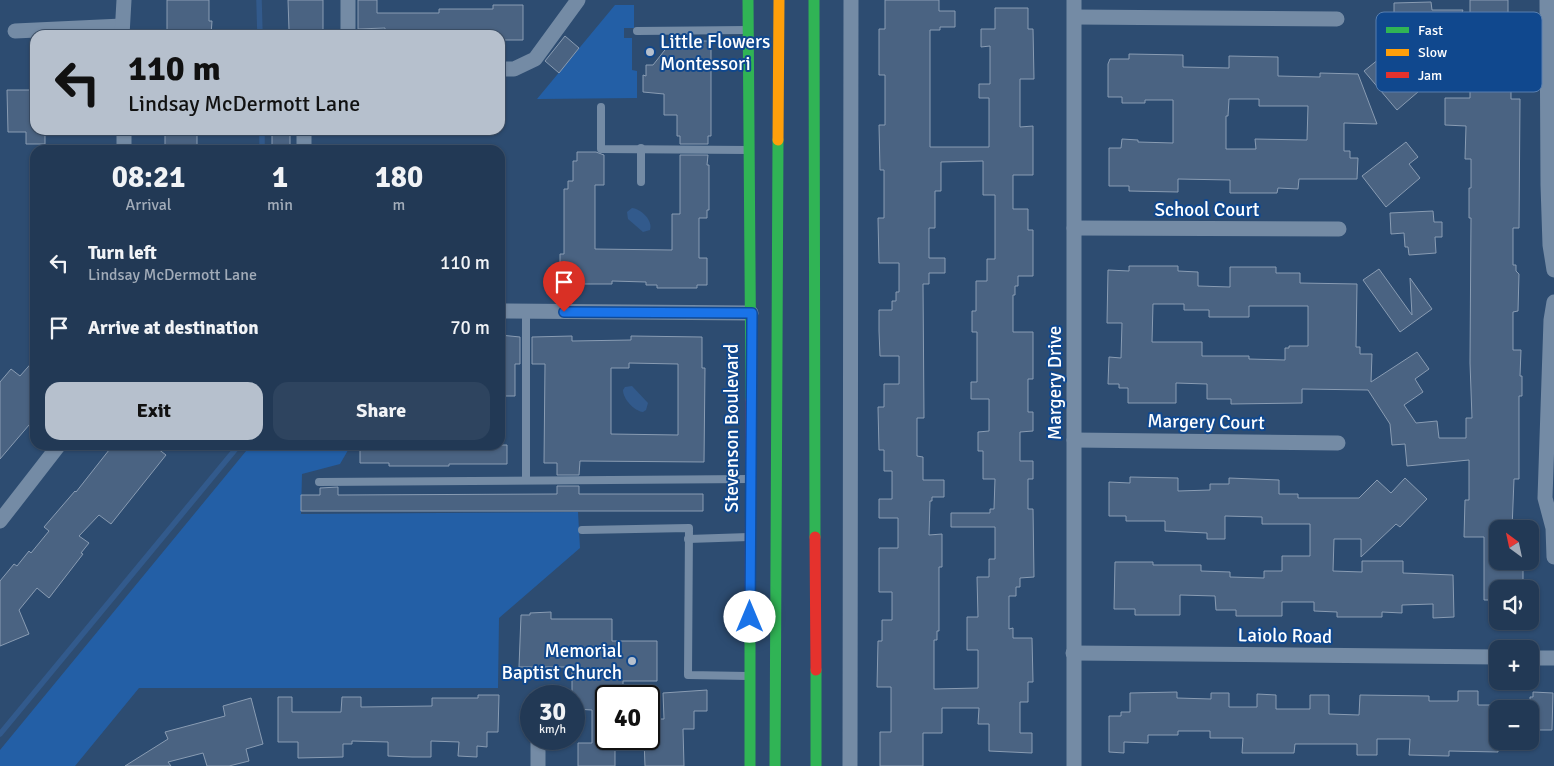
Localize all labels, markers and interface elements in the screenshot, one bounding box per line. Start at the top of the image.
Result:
legend [1376,12,1542,92]
text: Fast [1418,22,1443,39]
place label: Little Flowers Montessori [660,30,770,76]
text: Slow [1418,44,1447,61]
marker: Little Flowers Montessori [644,46,656,58]
text: 110 m [128,47,221,90]
icon: left [45,50,110,115]
text: Jam [1418,67,1442,84]
text: Lindsay McDermott Lane [128,90,360,117]
text: 08:21 [112,159,185,196]
text: 1 [272,159,288,196]
text: 180 [375,159,423,196]
text: Arrival [125,195,172,215]
text: min [267,195,293,215]
text: m [393,195,405,215]
street label: School Court [1154,198,1260,222]
text: Turn left [88,241,157,265]
icon: left [45,249,73,277]
text: 110 m [440,251,490,275]
pin [543,261,585,312]
text: Lindsay McDermott Lane [88,265,257,285]
icon: arrive [550,268,578,296]
icon: arrive [45,314,73,342]
text: Arrive at destination [88,316,259,340]
text: 70 m [450,316,490,340]
street label: Margery Drive [1043,326,1067,440]
street label: Stevenson Boulevard [720,344,744,512]
button: Exit [45,382,263,440]
button: Share [273,382,490,440]
street label: Margery Court [1147,409,1265,435]
north arrow [1489,520,1539,570]
map controls [1489,520,1539,750]
button: sound [1489,580,1539,630]
position arrow [723,590,775,642]
street label: Laiolo Road [1238,623,1332,649]
place label: Memorial Baptist Church [502,639,622,685]
button: + [1489,640,1539,690]
marker: Memorial Baptist Church [626,655,638,667]
speed limit sign: 40 [595,685,660,750]
text: 30 [539,696,566,727]
button: − [1489,700,1539,750]
text: km/h [539,722,566,737]

